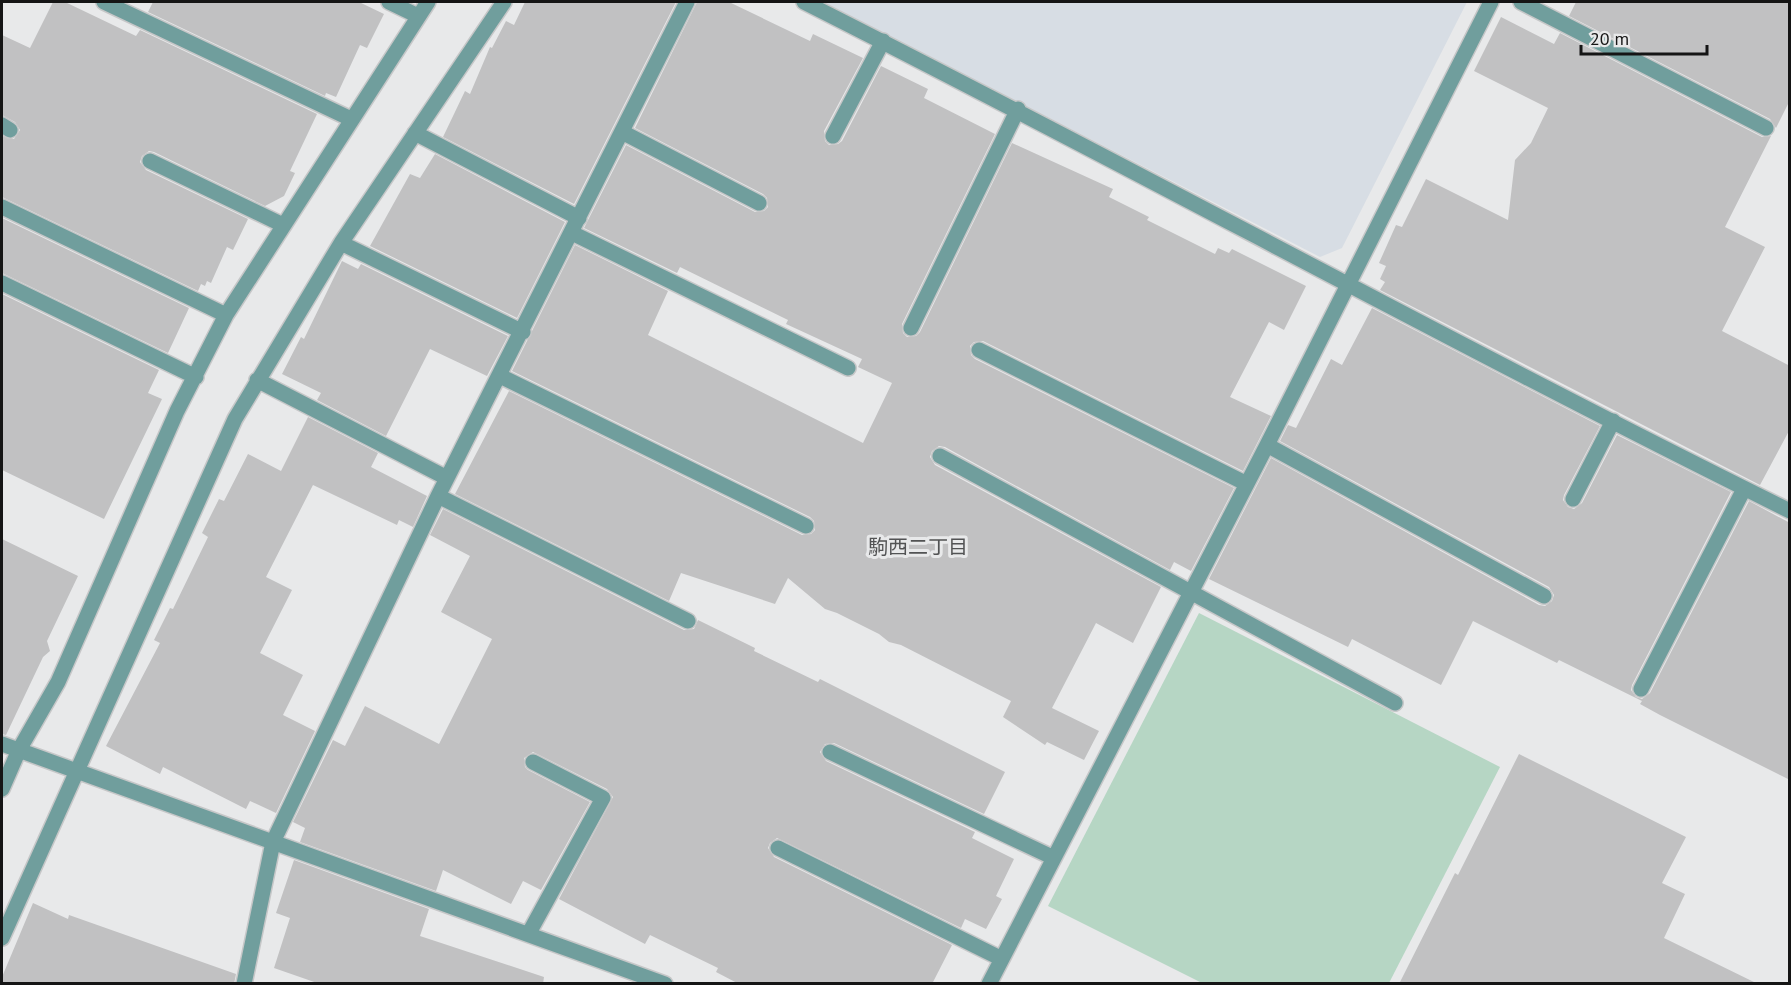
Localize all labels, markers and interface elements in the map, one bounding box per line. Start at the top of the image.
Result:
scale bar [1581,18,1707,56]
text: 20 m [1590,27,1629,50]
district label: 駒西二丁目 [868,534,968,560]

